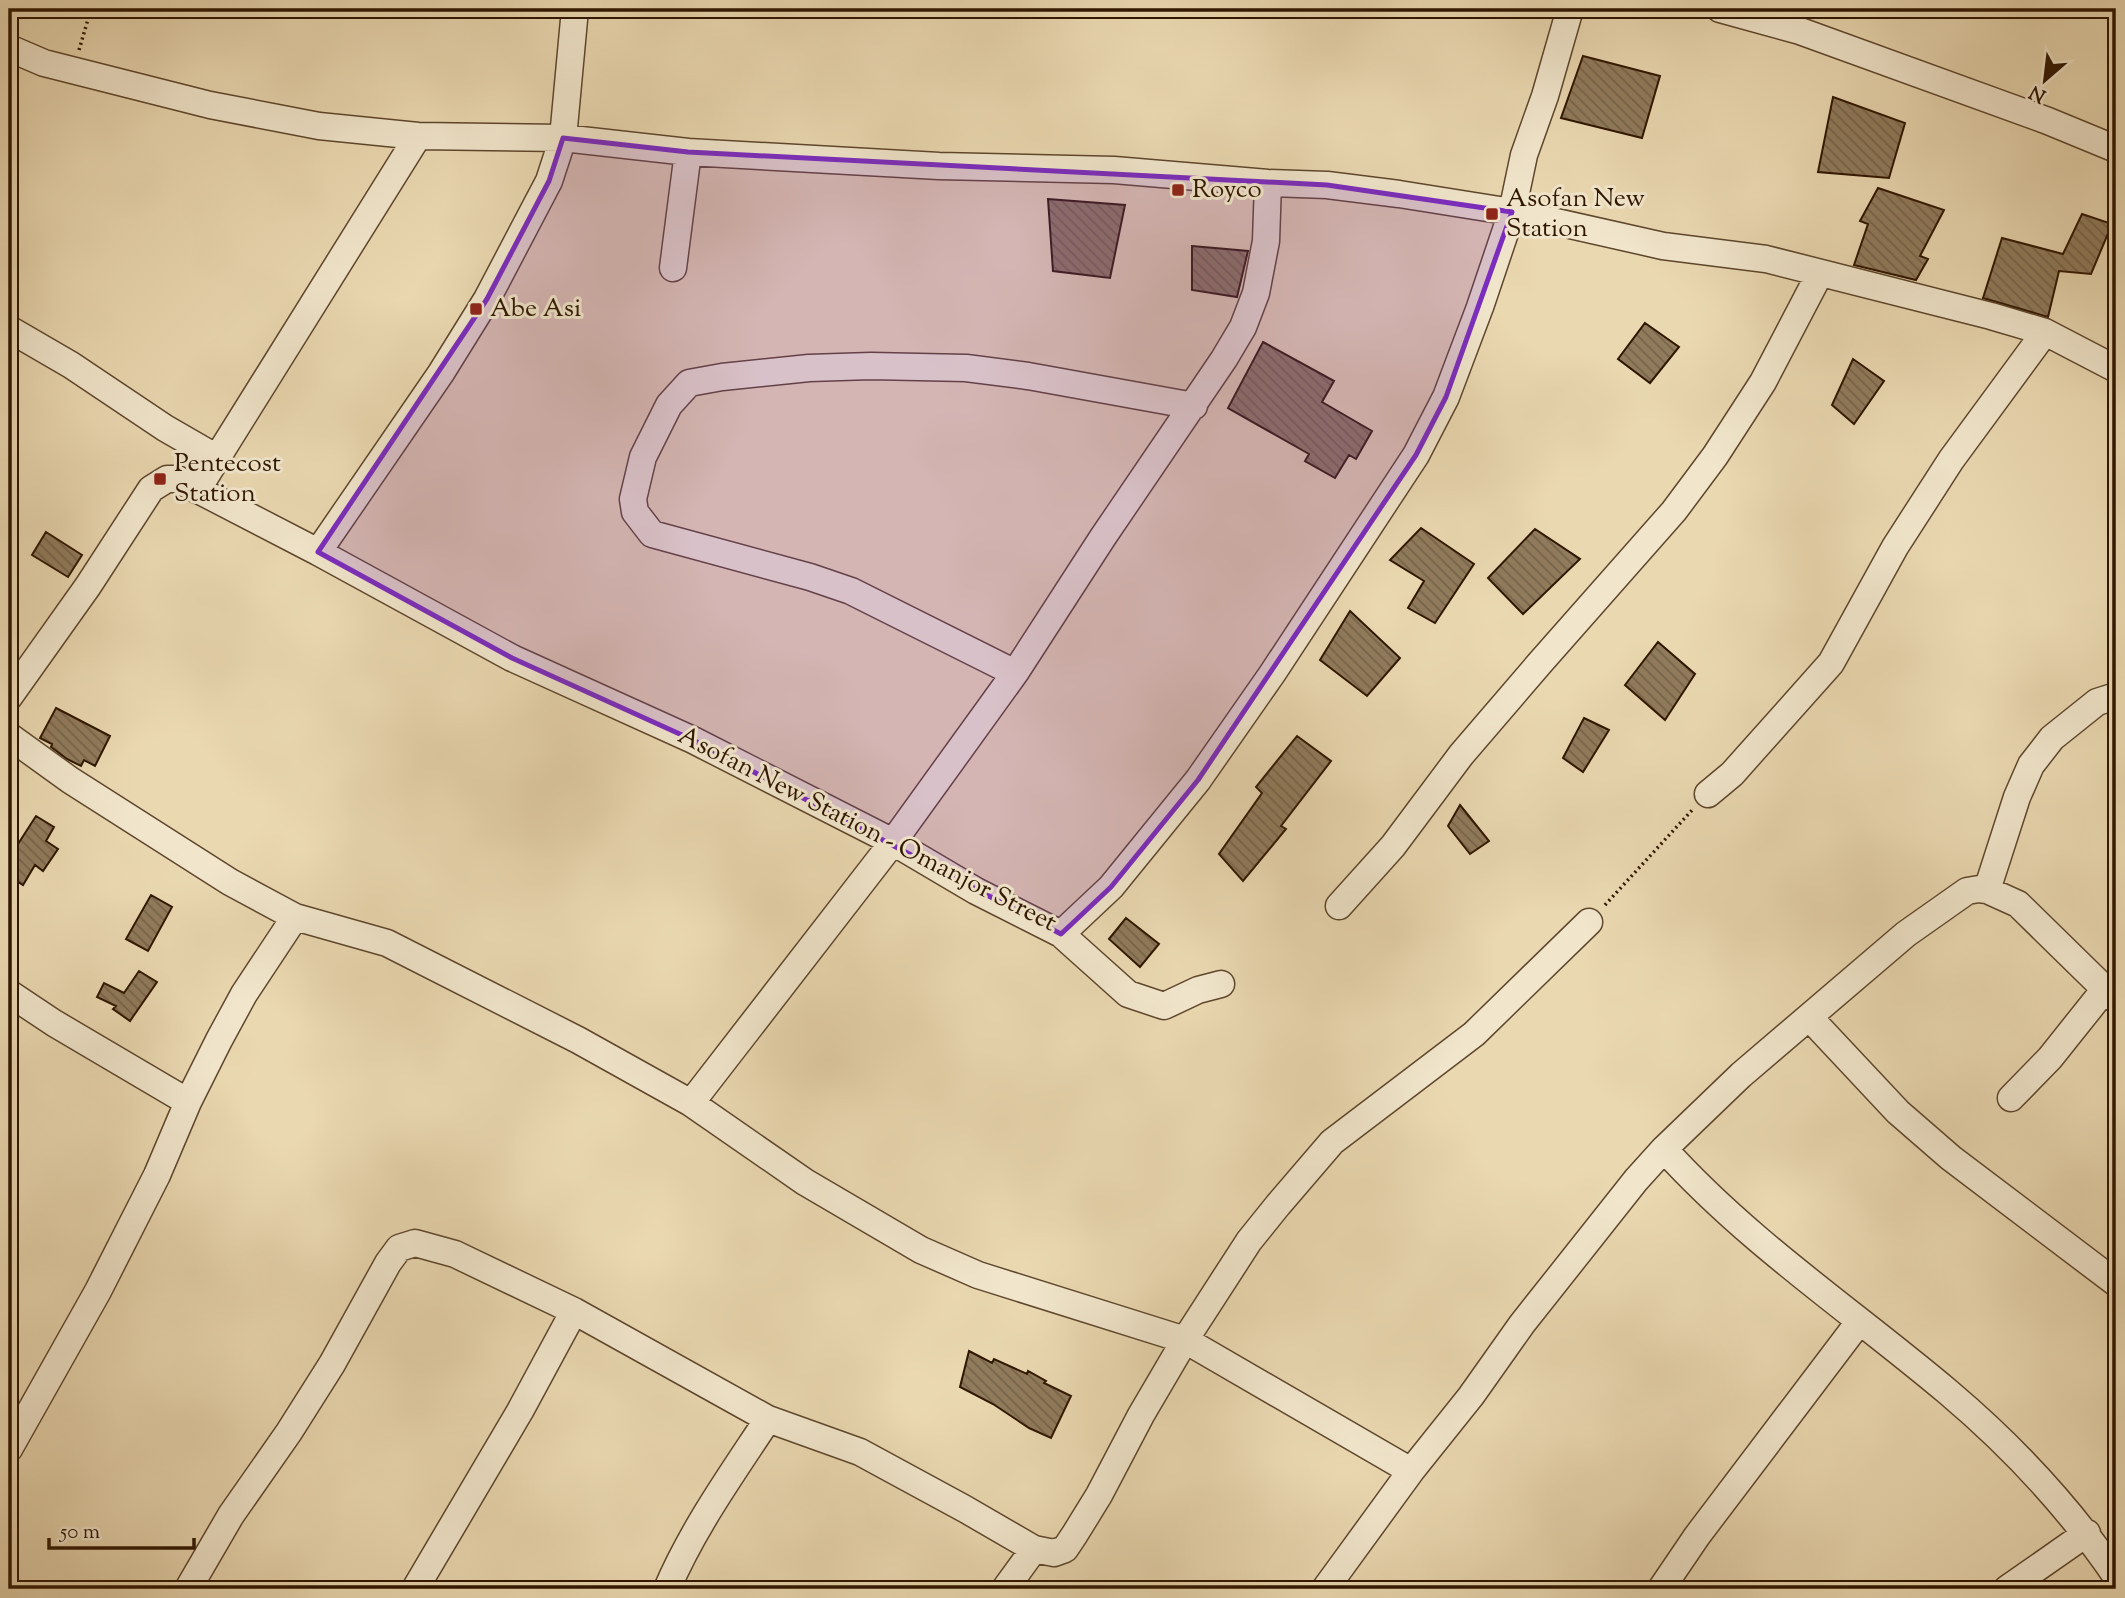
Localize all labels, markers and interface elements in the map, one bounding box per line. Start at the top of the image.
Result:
north arrow [2010,46,2080,116]
text: N [2025,77,2051,108]
place label: Royco [1192,172,1262,209]
place label: Asofan New Station [1506,181,1645,248]
marker: Royco [1170,182,1186,198]
marker: Asofan New Station [1484,206,1500,222]
place label: Abe Asi [490,291,581,328]
marker: Abe Asi [468,301,484,317]
place label: Pentecost Station [174,446,281,513]
marker: Pentecost Station [152,471,168,487]
street label: Asofan New Station - Omanjor Street [671,718,1063,942]
scale bar [49,1507,194,1551]
text: 50 m [59,1518,100,1548]

